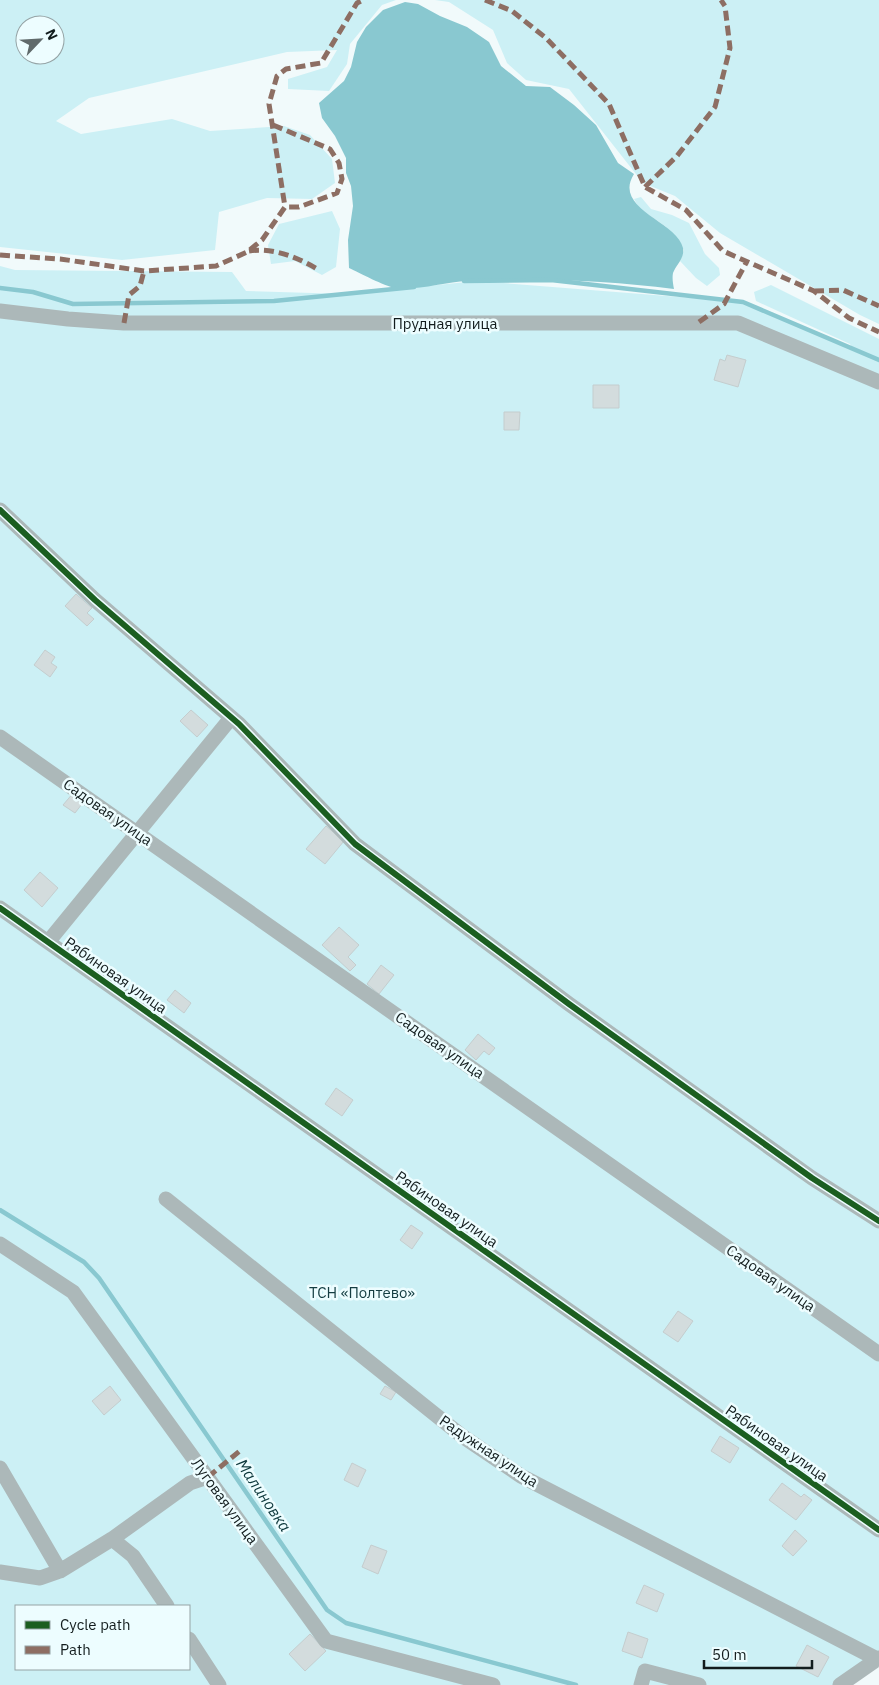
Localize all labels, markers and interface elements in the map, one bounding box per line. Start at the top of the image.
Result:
north arrow [15,15,65,65]
text: N [41,26,62,43]
street label: Прудная улица [392,314,498,333]
street label: Садовая улица [60,774,156,850]
street label: Рябиновая улица [61,933,171,1017]
street label: Садовая улица [392,1007,488,1083]
street label: Рябиновая улица [392,1167,502,1251]
street label: Садовая улица [723,1240,819,1316]
park label: ТСН «Полтево» [309,1283,415,1302]
street label: Рябиновая улица [722,1401,832,1485]
street label: Радужная улица [436,1411,542,1491]
street label: Луговая улица [187,1454,263,1548]
water label: Малиновка [232,1455,296,1535]
legend [15,1605,190,1670]
text: Cycle path [60,1615,131,1634]
scale bar [704,1638,812,1670]
text: Path [60,1640,91,1659]
text: 50 m [712,1645,747,1664]

